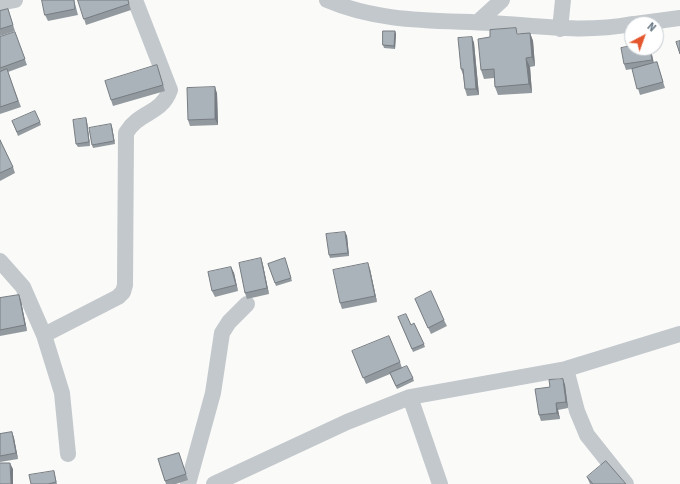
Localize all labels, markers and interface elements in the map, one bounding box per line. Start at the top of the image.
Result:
north arrow [624,16,664,56]
text: N [644,19,659,35]

